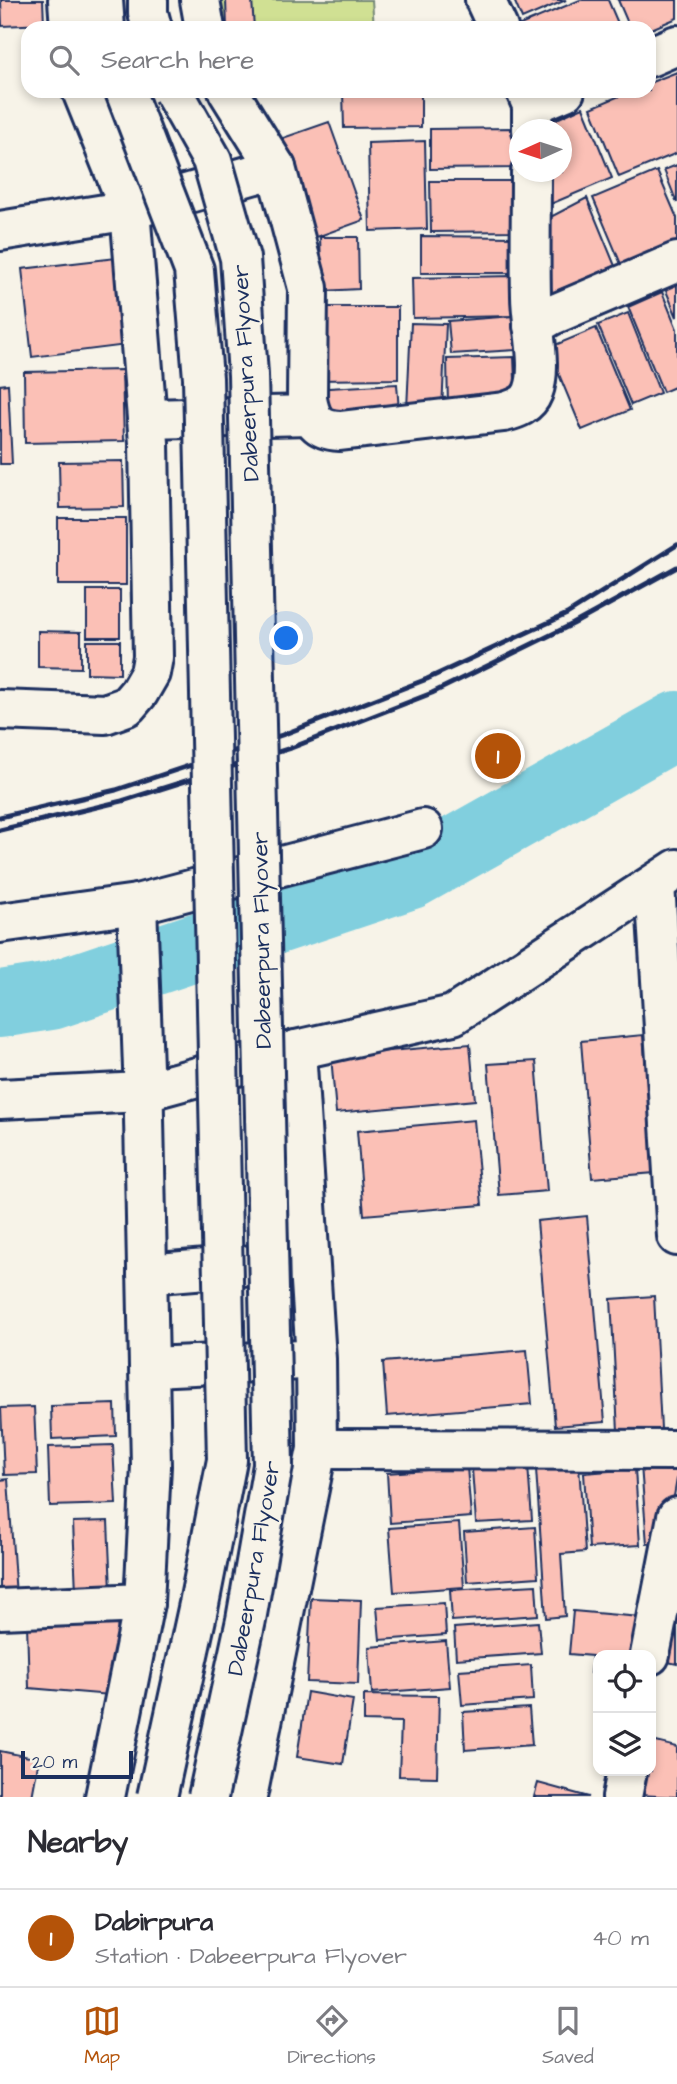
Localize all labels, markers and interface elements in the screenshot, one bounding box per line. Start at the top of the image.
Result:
search box [21,21,656,98]
icon: search [45,41,83,79]
text: Search here [101,42,254,78]
north arrow [509,119,572,182]
street label: Dabeerpura Flyover [224,263,269,482]
your location [269,621,303,655]
pin: 1 [475,730,521,782]
street label: Dabeerpura Flyover [244,831,281,1049]
street label: Dabeerpura Flyover [219,1458,290,1678]
map controls [593,1650,656,1776]
button: locate [593,1650,656,1713]
button: layers [593,1713,656,1776]
scale bar [21,1748,133,1780]
text: 20 m [32,1749,77,1776]
text: Nearby [28,1822,128,1864]
text: Dabirpura [95,1904,213,1940]
text: 1 [50,1922,52,1954]
text: 40 m [592,1922,649,1954]
text: Station · Dabeerpura Flyover [95,1940,407,1972]
tab: Map [83,2002,121,2071]
tab: Directions [287,2002,376,2071]
tab: Saved [542,2002,594,2071]

